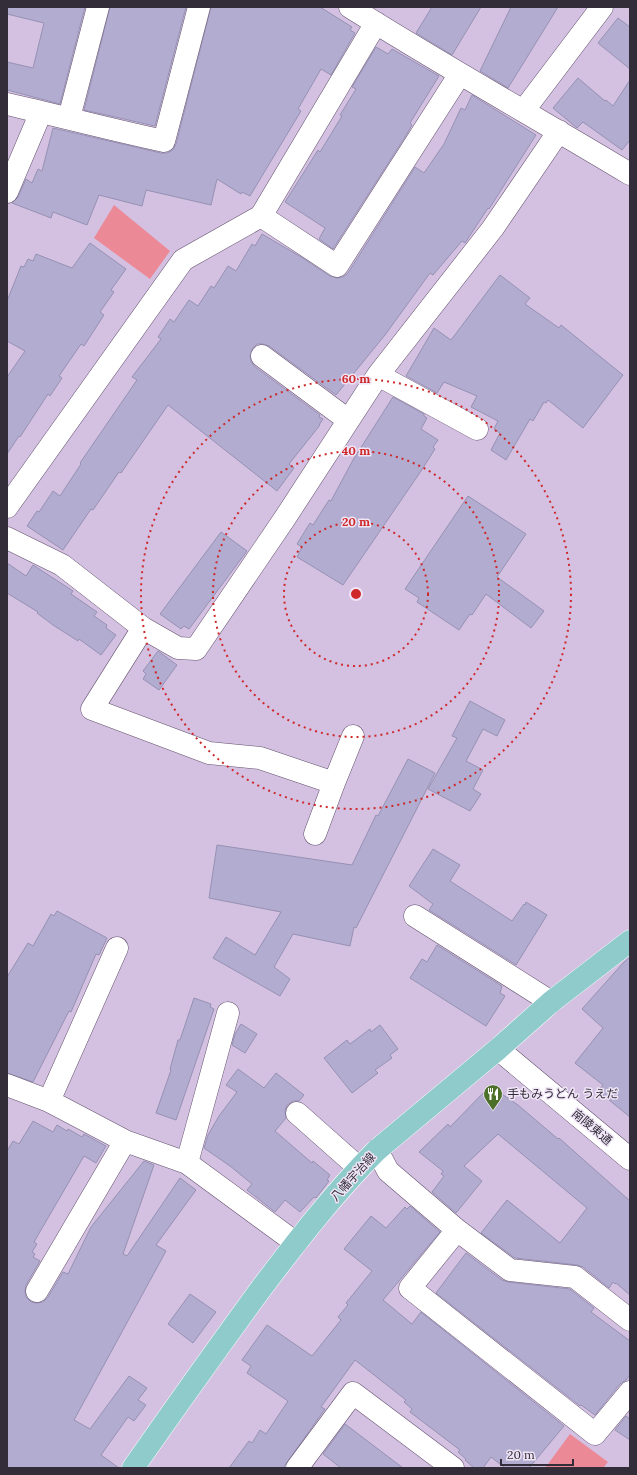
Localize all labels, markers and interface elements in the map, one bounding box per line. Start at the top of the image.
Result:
text: 60 m [342,371,370,386]
text: 40 m [342,443,370,458]
text: 20 m [342,514,370,529]
centre of rings [349,587,363,601]
restaurant icon: 手もみうどん うえだ [482,1083,504,1111]
place label: 手もみうどん うえだ [507,1086,618,1101]
street label: 南陵東通 [569,1105,616,1148]
street label: 八幡宇治線 [327,1149,378,1204]
scale bar [501,1441,573,1467]
text: 20 m [507,1447,535,1462]

